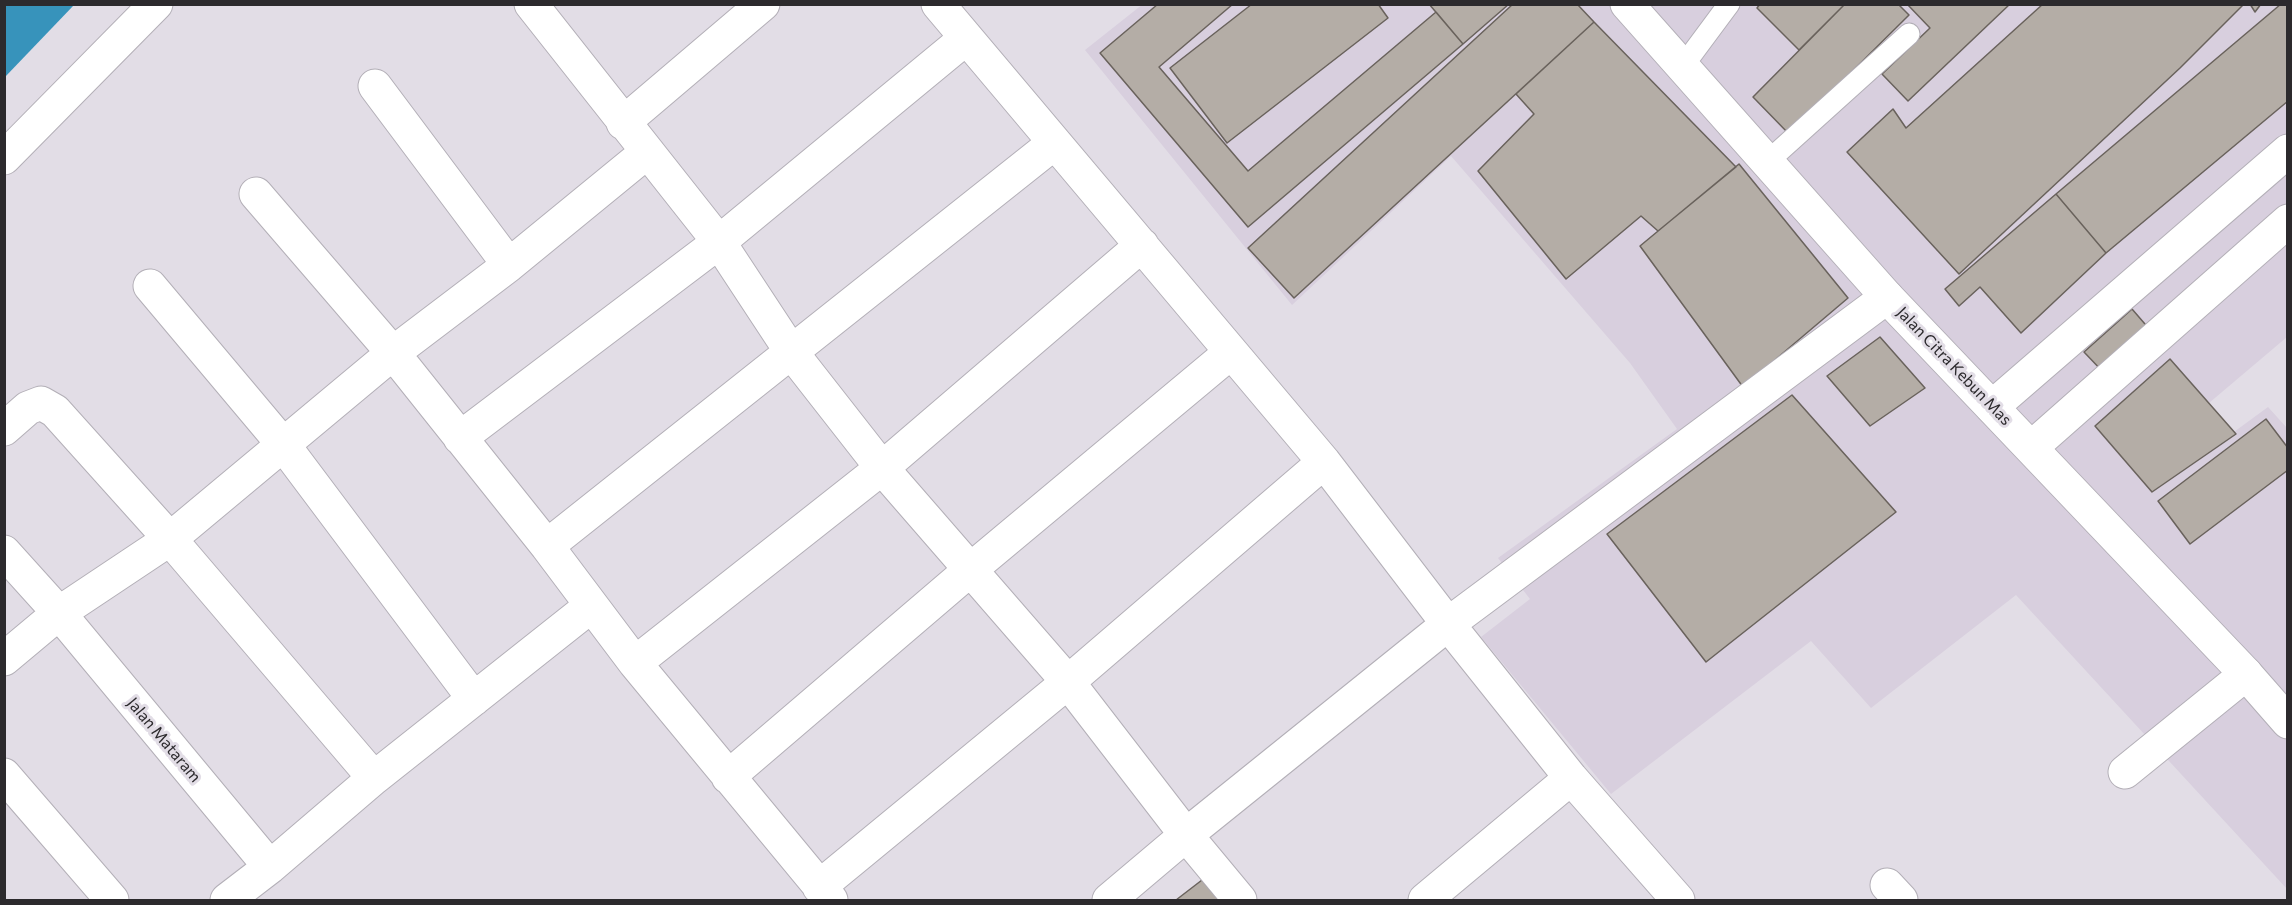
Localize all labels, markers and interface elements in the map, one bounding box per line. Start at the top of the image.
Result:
street label: Jalan Citra Kebun Mas [1893,303,2015,429]
street label: Jalan Mataram [123,694,205,786]

